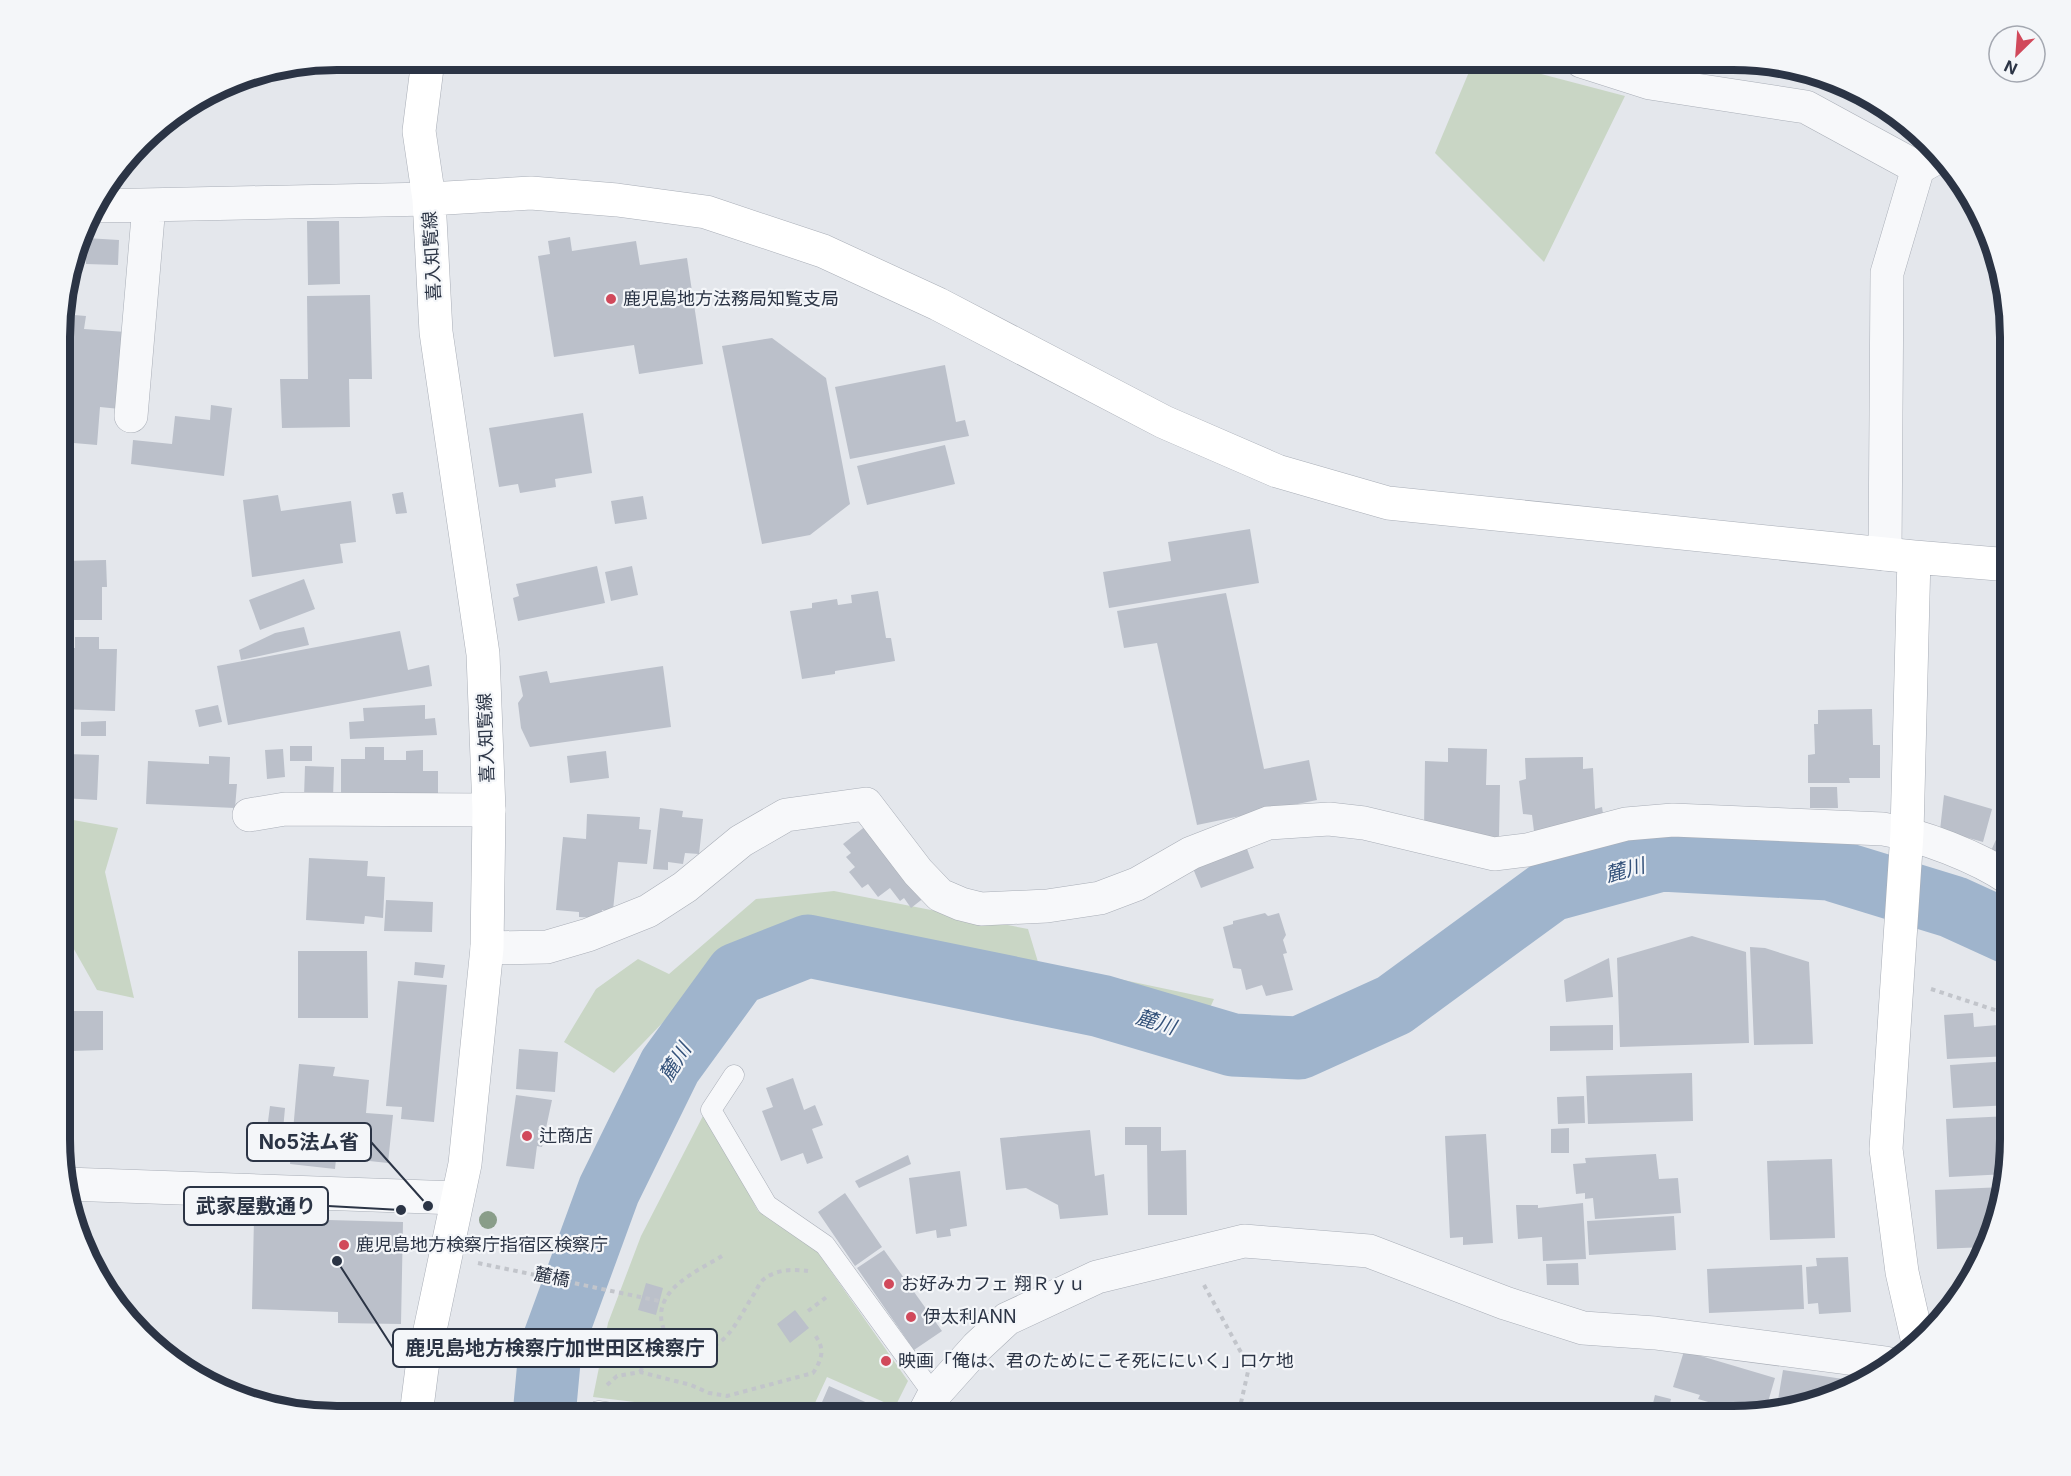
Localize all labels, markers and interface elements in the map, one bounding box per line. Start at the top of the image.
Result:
north arrow [1987,24,2047,84]
text: N [2001,56,2020,79]
street label: 喜入知覧線 [419,211,444,302]
place label: 鹿児島地方法務局知覧支局 [623,288,839,309]
marker: 鹿児島地方法務局知覧支局 [604,292,618,306]
street label: 喜入知覧線 [473,693,498,783]
water label: 麓川 [1603,853,1649,887]
water label: 麓川 [1133,1005,1181,1040]
water label: 麓川 [654,1037,697,1085]
callout: No5法ム省 [247,1123,371,1161]
place label: 辻商店 [539,1125,593,1146]
marker: 辻商店 [520,1129,534,1143]
text: No5法ム省 [259,1130,359,1154]
callout: 武家屋敷通り [184,1187,328,1225]
text: 武家屋敷通り [196,1194,316,1218]
place label: 鹿児島地方検察庁指宿区検察庁 [356,1234,608,1255]
marker: 鹿児島地方検察庁指宿区検察庁 [337,1238,351,1252]
street label: 麓橋 [532,1263,572,1290]
place label: お好みカフェ 翔Ｒｙｕ [901,1273,1086,1295]
marker: お好みカフェ 翔Ｒｙｕ [882,1277,896,1291]
place label: 伊太利ANN [923,1306,1017,1327]
marker: 伊太利ANN [904,1310,918,1324]
callout: 鹿児島地方検察庁加世田区検察庁 [393,1329,717,1367]
text: 鹿児島地方検察庁加世田区検察庁 [405,1336,705,1360]
place label: 映画「俺は、君のためにこそ死ににいく」ロケ地 [898,1350,1294,1371]
marker: 映画「俺は、君のためにこそ死ににいく」ロケ地 [879,1354,893,1368]

